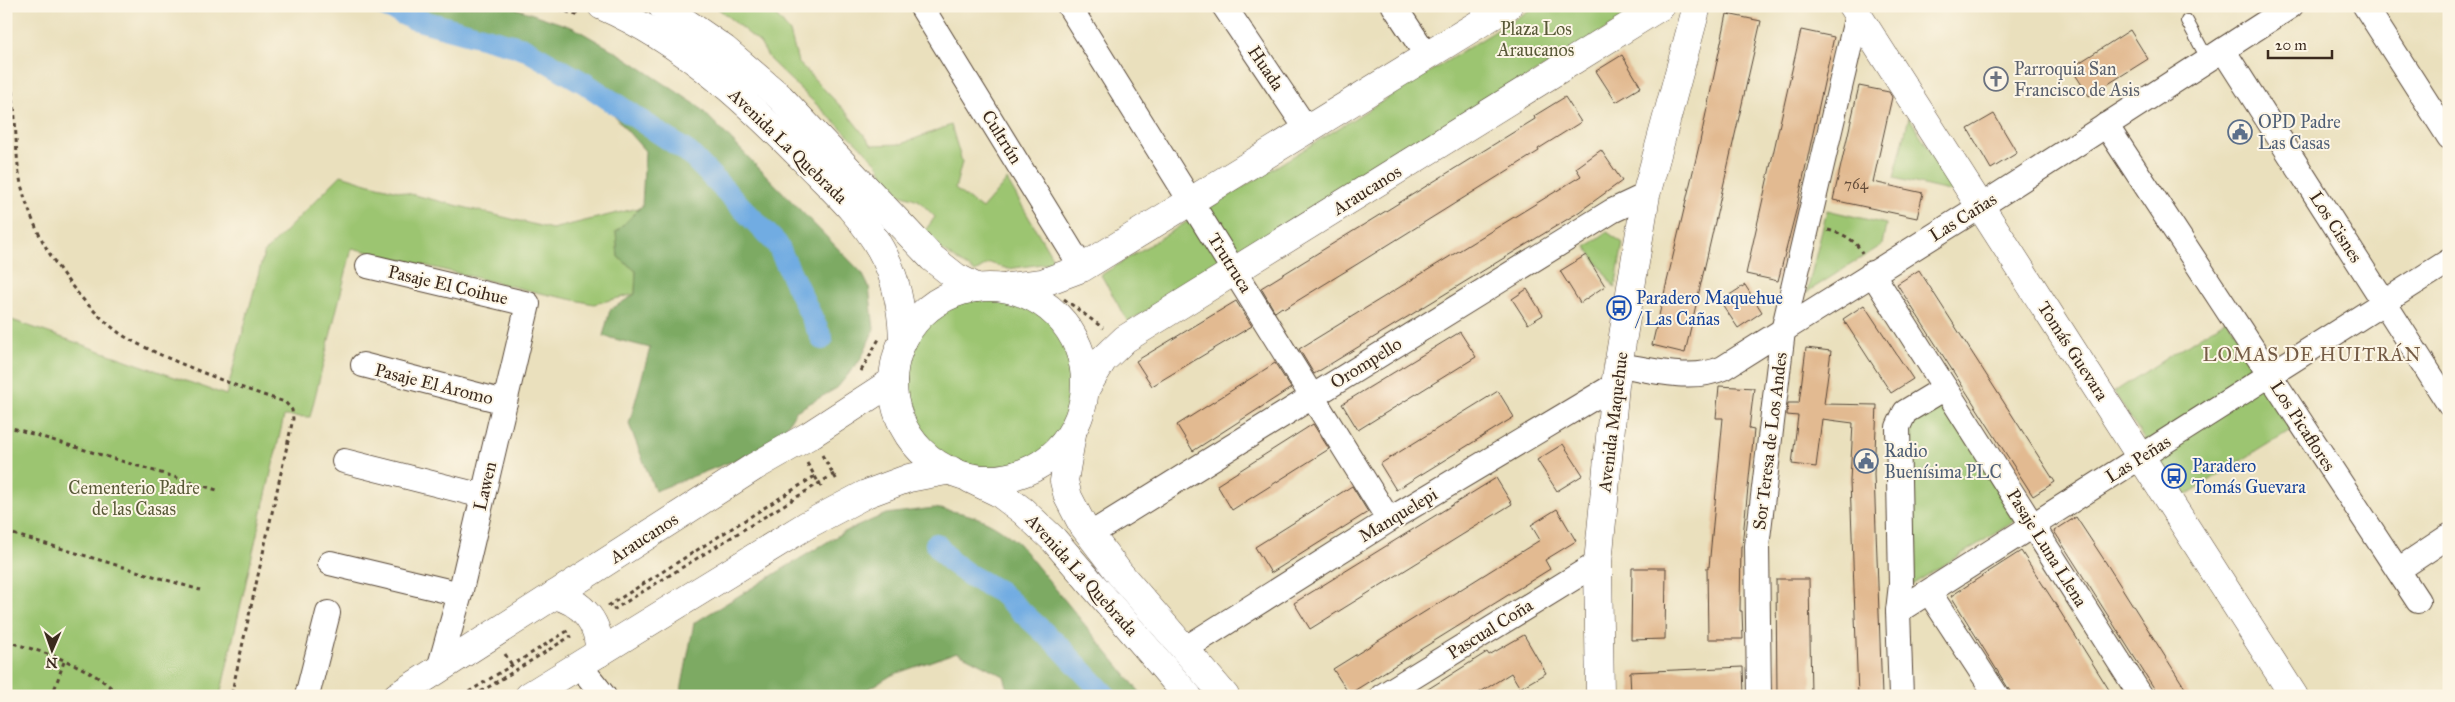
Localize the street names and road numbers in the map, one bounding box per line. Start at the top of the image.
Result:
street label: Huada [1243,41,1289,95]
street label: Avenida La Quebrada [723,83,852,209]
street label: Cultrún [977,106,1027,168]
street label: Araucanos [1328,160,1405,220]
street label: Los Cisnes [2305,187,2367,267]
street label: Las Cañas [1925,188,2001,246]
street label: Trutruca [1203,229,1257,297]
street label: Pasaje El Coihue [386,260,510,310]
street label: Tomás Guevara [2033,297,2113,405]
street label: Orompello [1326,332,1406,394]
street label: Avenida Maquehue [1593,351,1634,495]
street label: Sor Teresa de Los Andes [1748,351,1792,531]
street label: Pasaje El Aromo [372,359,496,409]
street label: Los Picaflores [2266,377,2340,475]
street label: Las Peñas [2101,430,2175,488]
street label: Lawen [469,459,501,513]
street label: Manquelepi [1355,483,1442,548]
street label: Pasaje Luna Llena [2002,485,2092,611]
street label: Araucanos [605,508,682,569]
street label: Avenida La Quebrada [1021,509,1143,641]
street label: Pascual Coña [1443,594,1537,664]

